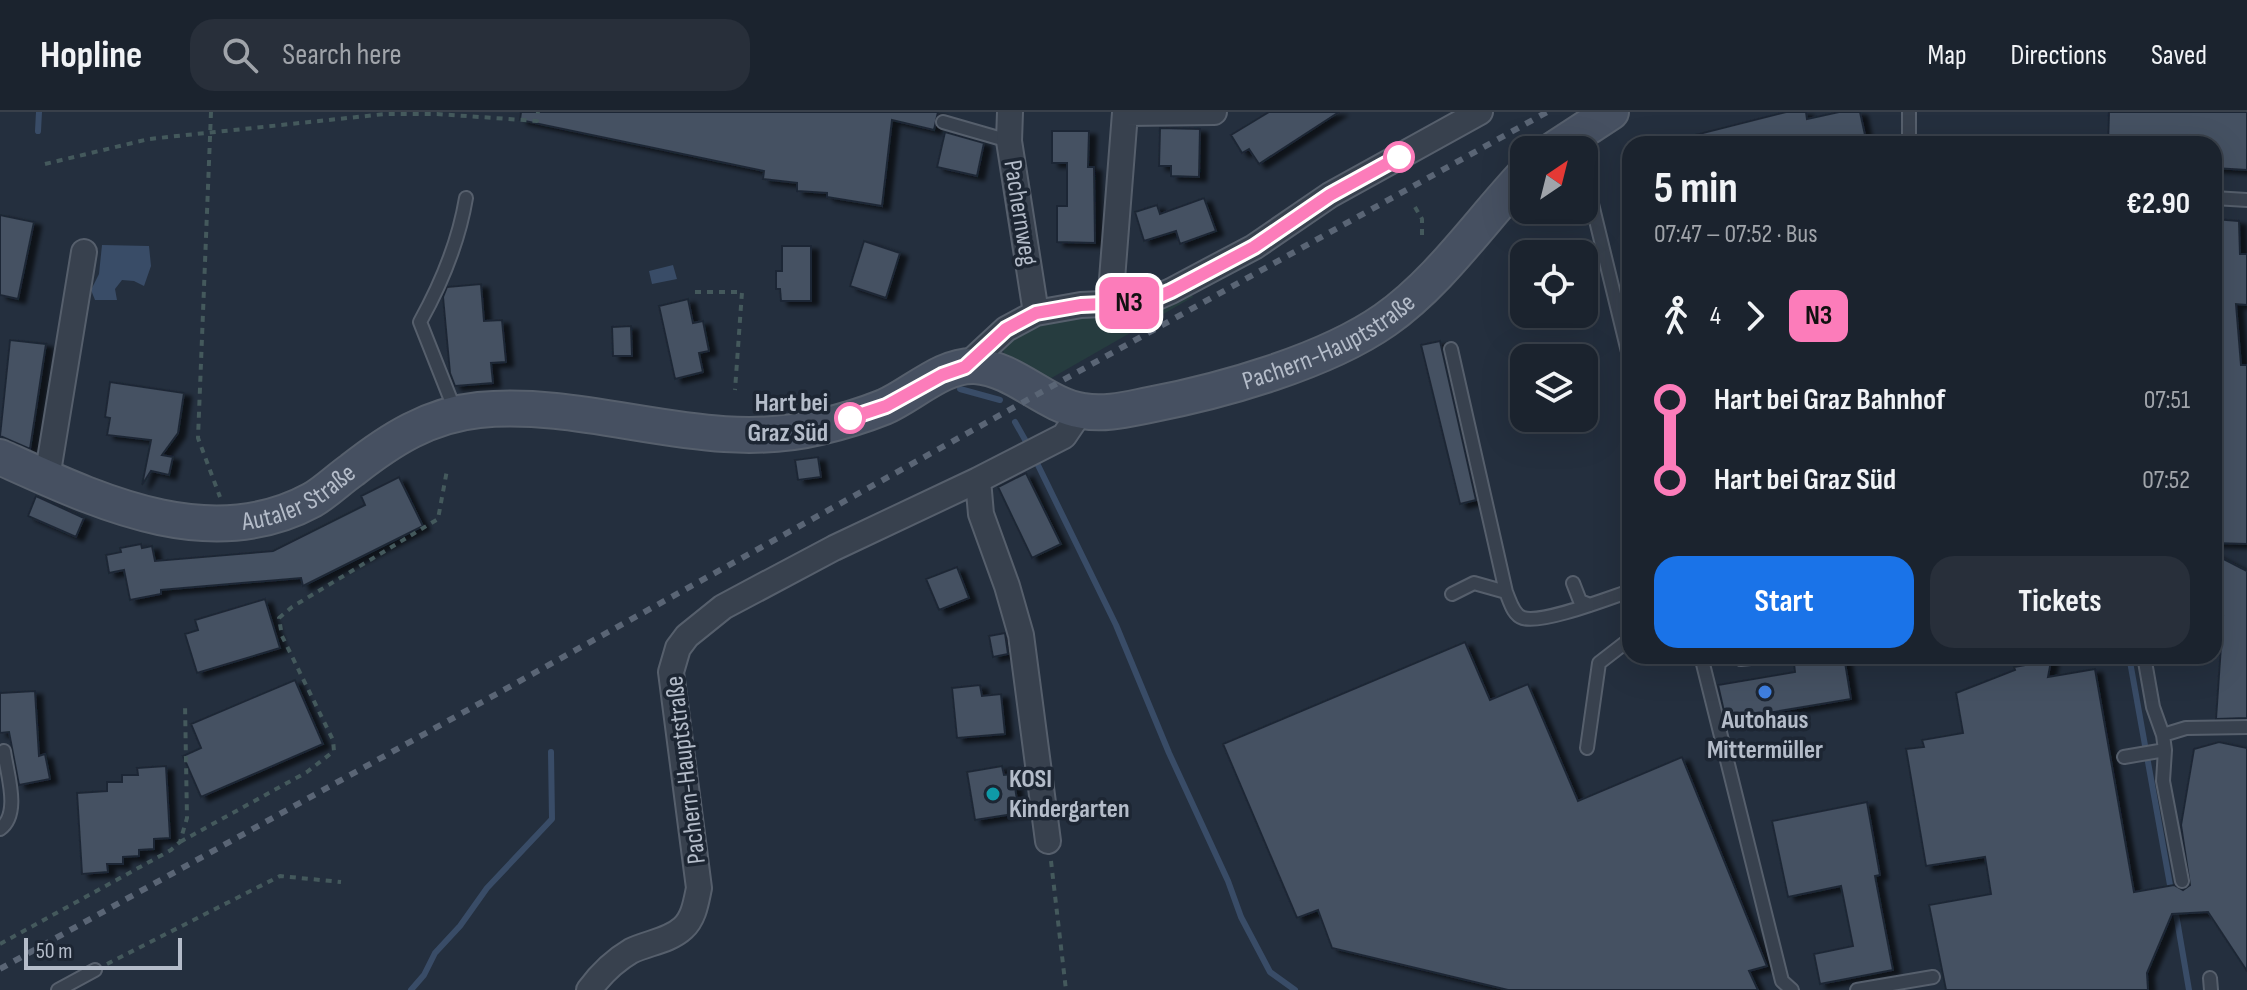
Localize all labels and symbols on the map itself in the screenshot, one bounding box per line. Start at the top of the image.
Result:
north arrow [1510,136,1598,224]
unlabelled marker [1384,142,1414,172]
street label: Pachernweg [996,158,1044,268]
line badge: N3 [1093,277,1165,329]
street label: Pachern-Hauptstraße [1239,287,1422,397]
place label: Hart bei Graz Süd [748,388,828,449]
marker: Hart bei Graz Süd [835,403,865,433]
street label: Autaler Straße [239,457,362,538]
street label: Pachern-Hauptstraße [659,674,713,866]
marker: Autohaus Mittermüller [1756,683,1774,701]
place label: Autohaus Mittermüller [1707,705,1823,766]
place label: KOSI Kindergarten [1009,764,1129,825]
marker: KOSI Kindergarten [984,785,1002,803]
scale bar [24,934,182,970]

